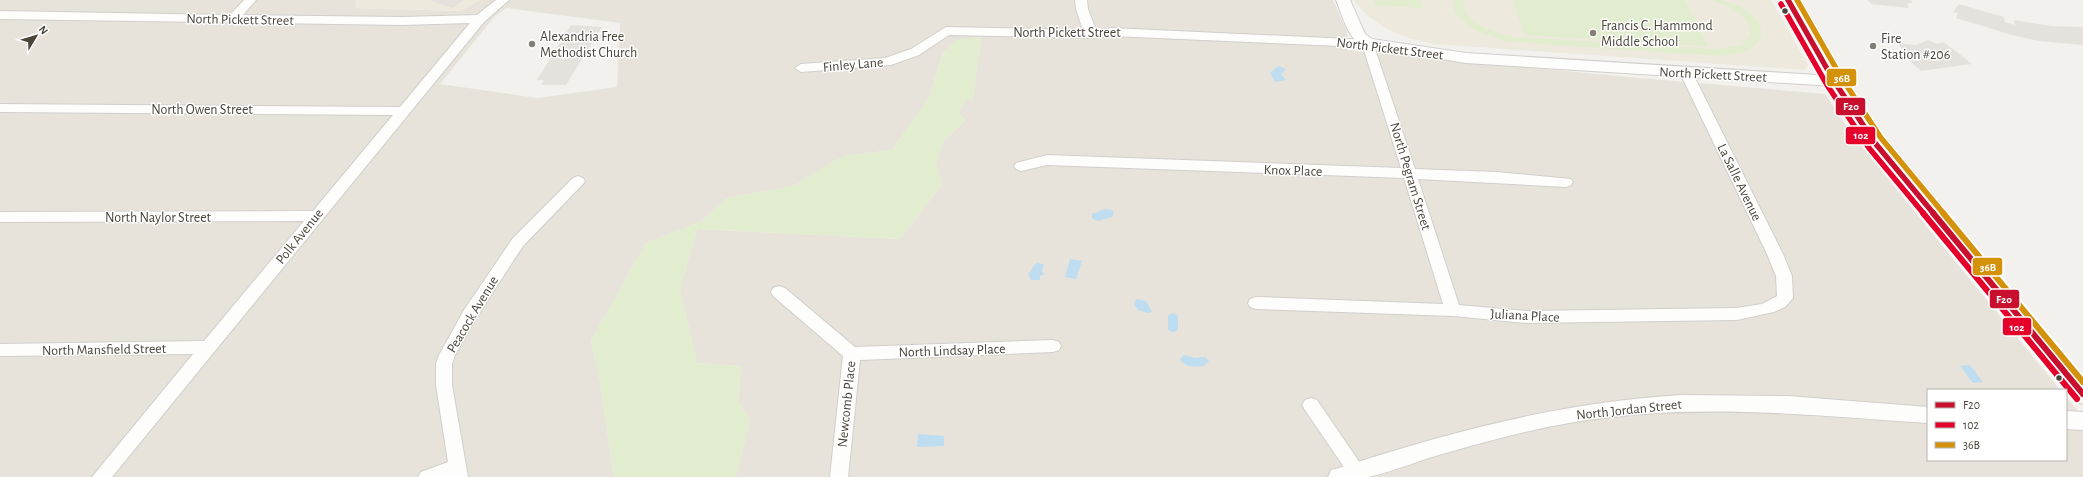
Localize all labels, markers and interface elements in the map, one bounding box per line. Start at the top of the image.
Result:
unlabelled marker [1780,6,1790,16]
street label: North Pickett Street [186,12,294,28]
north arrow [16,16,56,56]
place label: Francis C. Hammond Middle School [1601,19,1713,49]
text: N [37,24,50,37]
street label: North Pickett Street [1013,26,1121,40]
marker: Francis C. Hammond Middle School [1588,28,1598,38]
place label: Alexandria Free Methodist Church [540,30,637,60]
place label: Fire Station #206 [1881,32,1950,62]
street label: North Pickett Street [1336,35,1445,63]
marker: Alexandria Free Methodist Church [527,39,537,49]
marker: Fire Station #206 [1868,41,1878,51]
street label: Finley Lane [822,55,884,75]
street label: North Pickett Street [1659,65,1768,85]
line badge: 36B [1826,68,1857,87]
text: 36B [1834,73,1851,84]
line badge: F20 [1835,97,1866,116]
text: F20 [1843,101,1859,112]
street label: North Owen Street [151,103,253,117]
street label: North Pegram Street [1387,121,1433,232]
line badge: 102 [1845,126,1876,145]
text: 102 [1854,130,1868,141]
street label: La Salle Avenue [1714,142,1764,223]
street label: Knox Place [1263,163,1323,179]
street label: Polk Avenue [273,206,326,267]
street label: North Naylor Street [105,211,212,225]
line badge: 36B [1972,257,2003,276]
text: 36B [1980,262,1997,273]
street label: Peacock Avenue [445,274,501,355]
line badge: F20 [1989,289,2020,309]
text: F20 [1996,294,2012,305]
street label: Juliana Place [1490,307,1560,325]
line badge: 102 [2002,317,2032,336]
text: 102 [2010,322,2024,333]
street label: North Mansfield Street [42,342,167,358]
street label: North Lindsay Place [898,342,1006,360]
street label: Newcomb Place [835,360,858,448]
unlabelled marker [2054,373,2064,383]
legend [1927,389,2067,461]
street label: North Jordan Street [1576,397,1683,422]
text: F20 [1963,399,1980,411]
text: 102 [1963,419,1979,431]
text: 36B [1963,439,1980,451]

